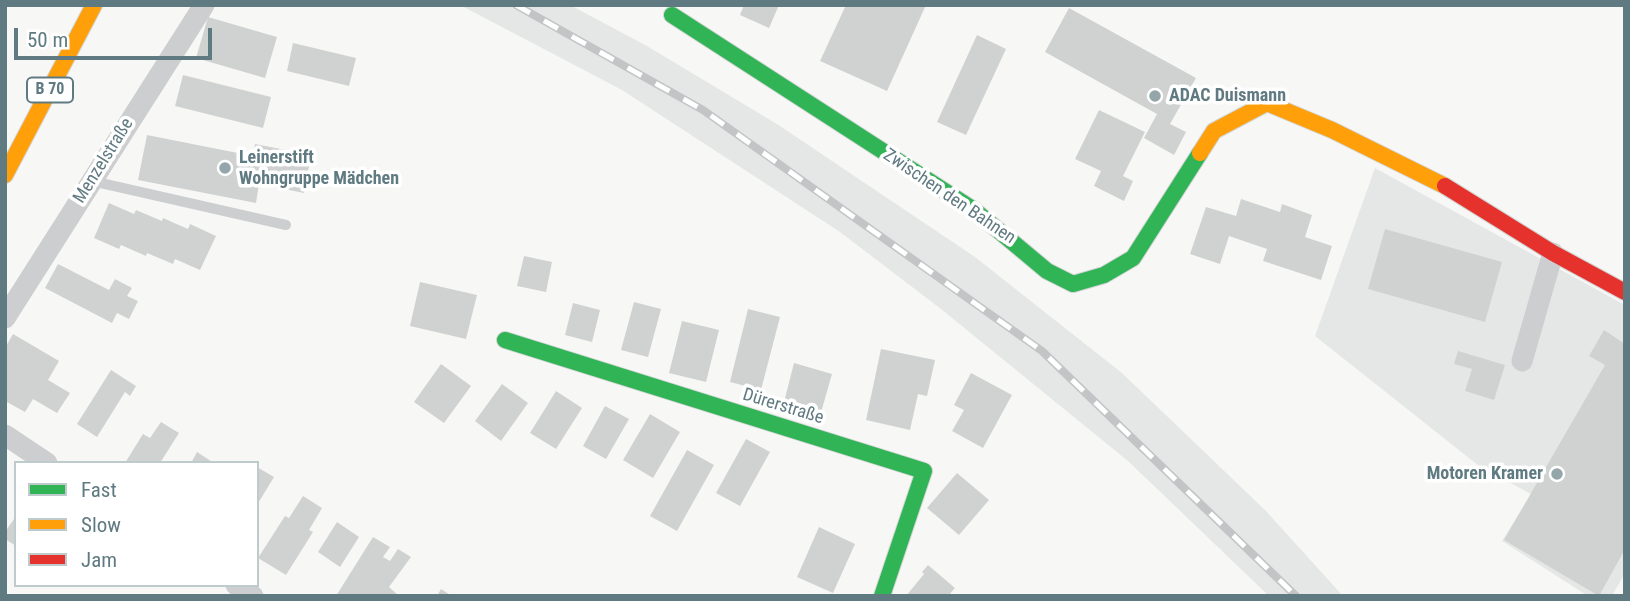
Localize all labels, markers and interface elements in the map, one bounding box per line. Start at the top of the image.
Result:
scale bar [18,14,215,58]
text: 50 m [27,28,68,52]
road number: B 70 [27,78,73,102]
place label: ADAC Duismann [1169,85,1286,107]
marker: ADAC Duismann [1147,88,1163,104]
street label: Menzelstraße [69,114,139,208]
street label: Zwischen den Bahnen [879,145,1019,249]
place label: Leinerstift Wohngruppe Mädchen [239,147,399,190]
marker: Leinerstift Wohngruppe Mädchen [217,160,233,176]
street label: Dürerstraße [740,384,826,430]
legend [14,461,259,587]
place label: Motoren Kramer [1427,463,1543,485]
marker: Motoren Kramer [1549,466,1565,482]
text: Fast [81,478,117,502]
text: Slow [81,513,121,537]
text: Jam [81,548,117,572]

